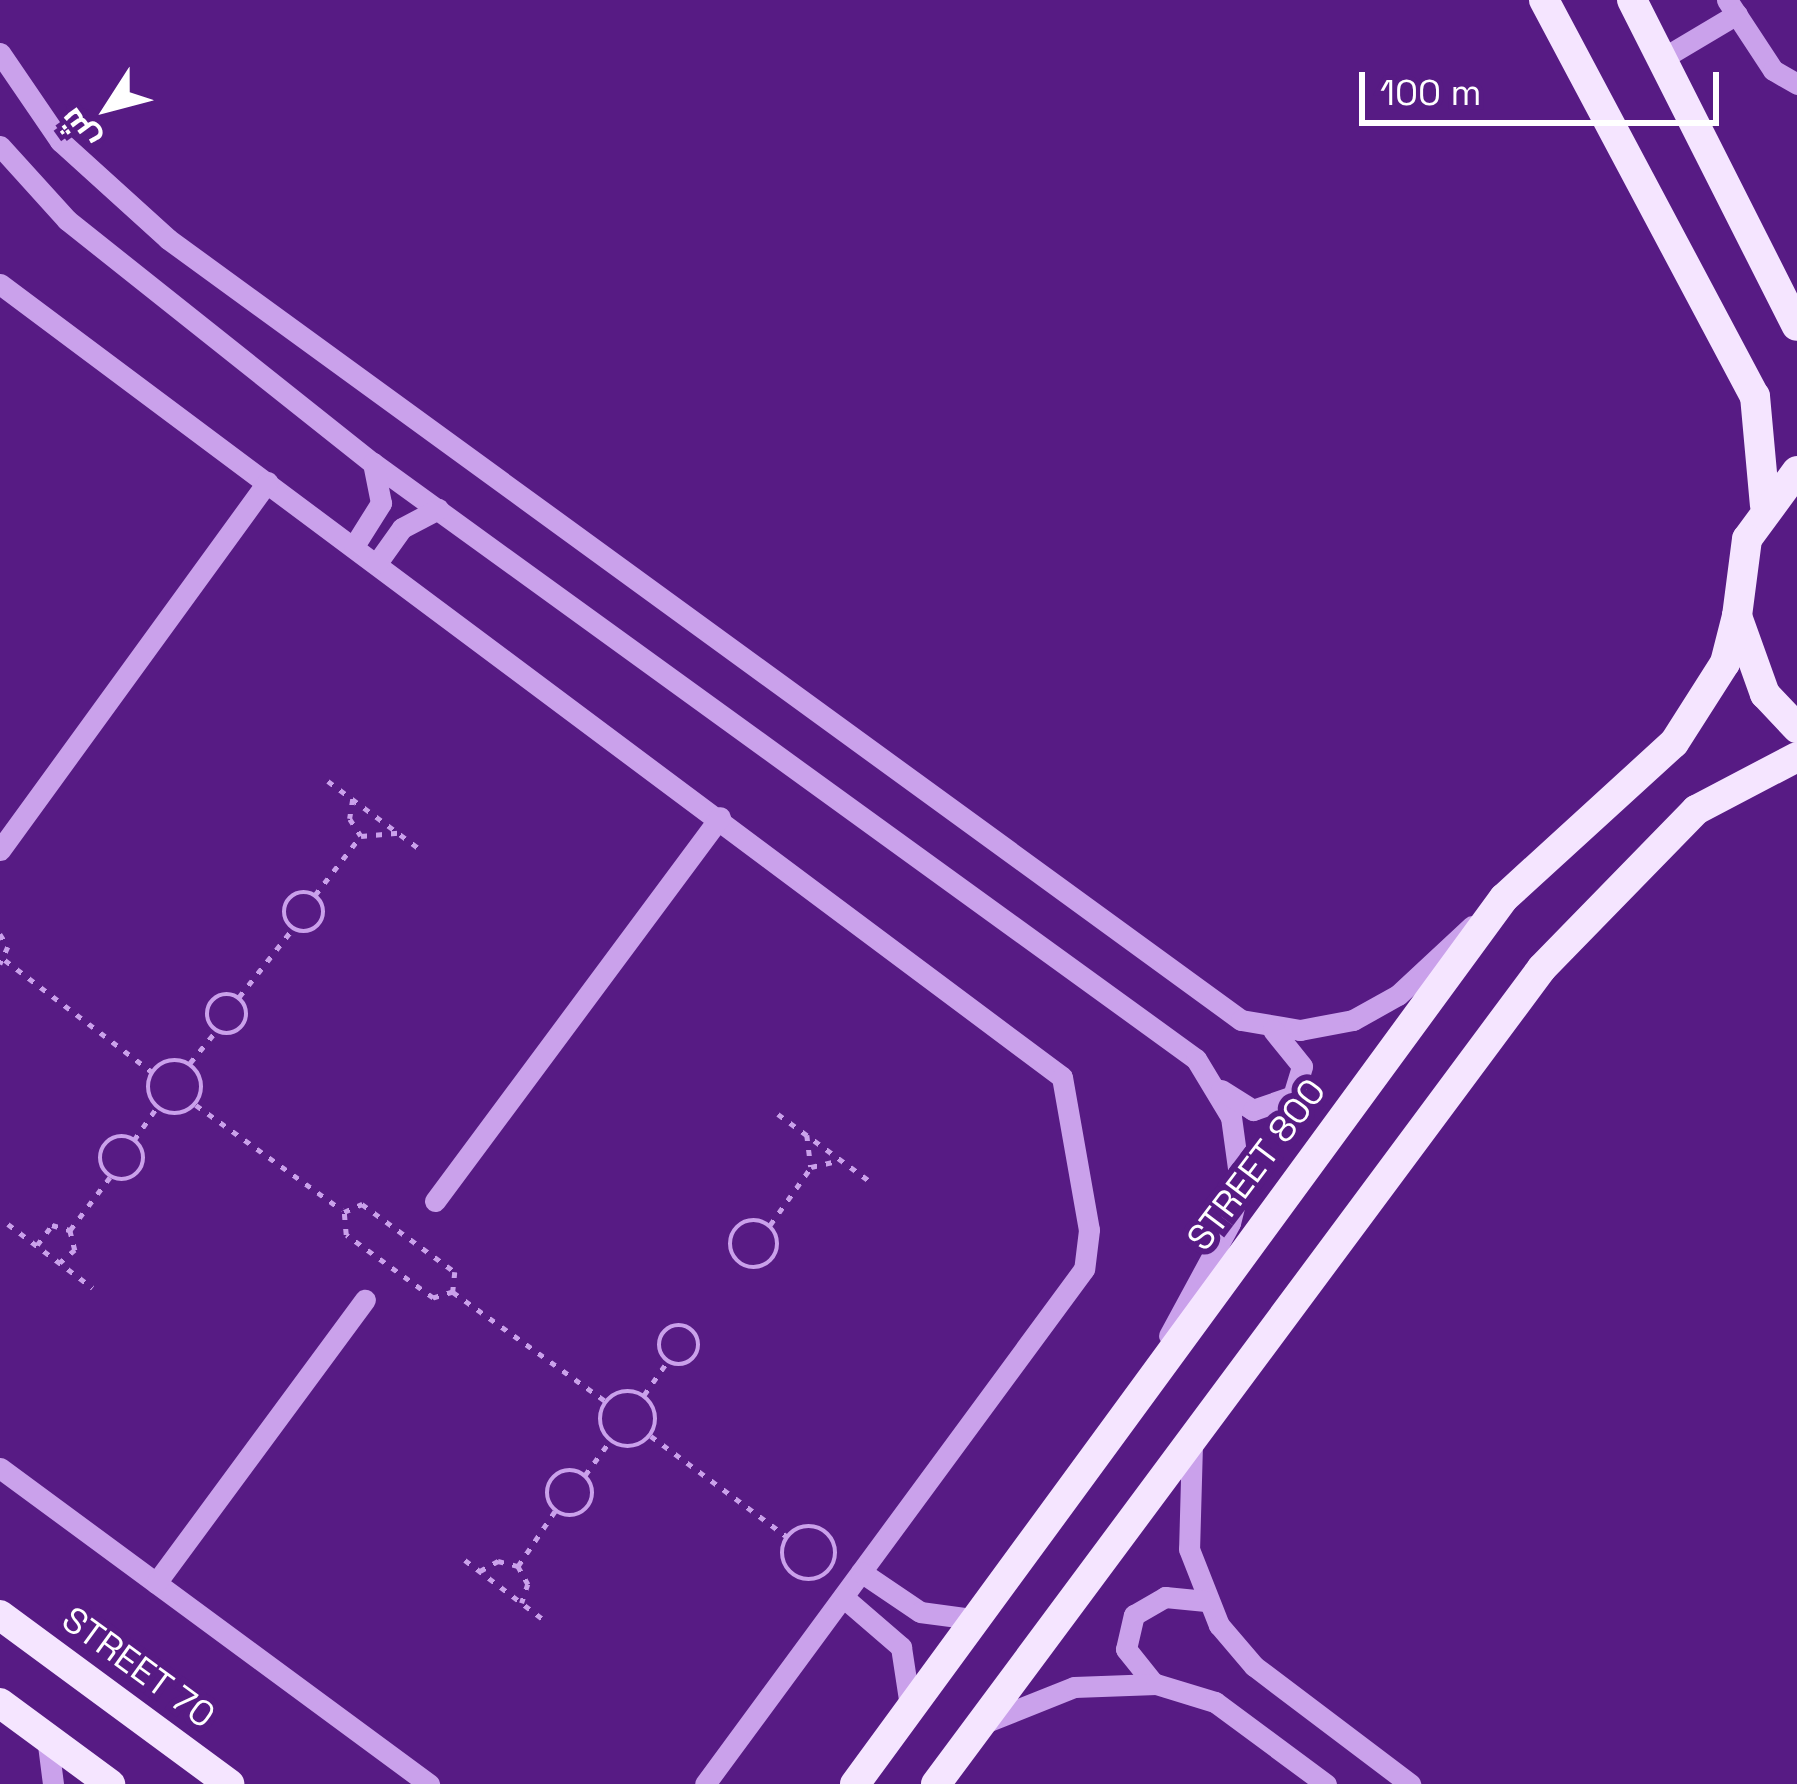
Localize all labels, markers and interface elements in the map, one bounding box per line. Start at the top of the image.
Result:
north arrow [48,48,168,168]
scale bar [1365,48,1725,122]
text: 100 m [1380,70,1481,116]
text: ش [49,100,108,159]
street label: STREET 800 [1178,1070,1336,1260]
street label: STREET 70 [53,1598,223,1738]

